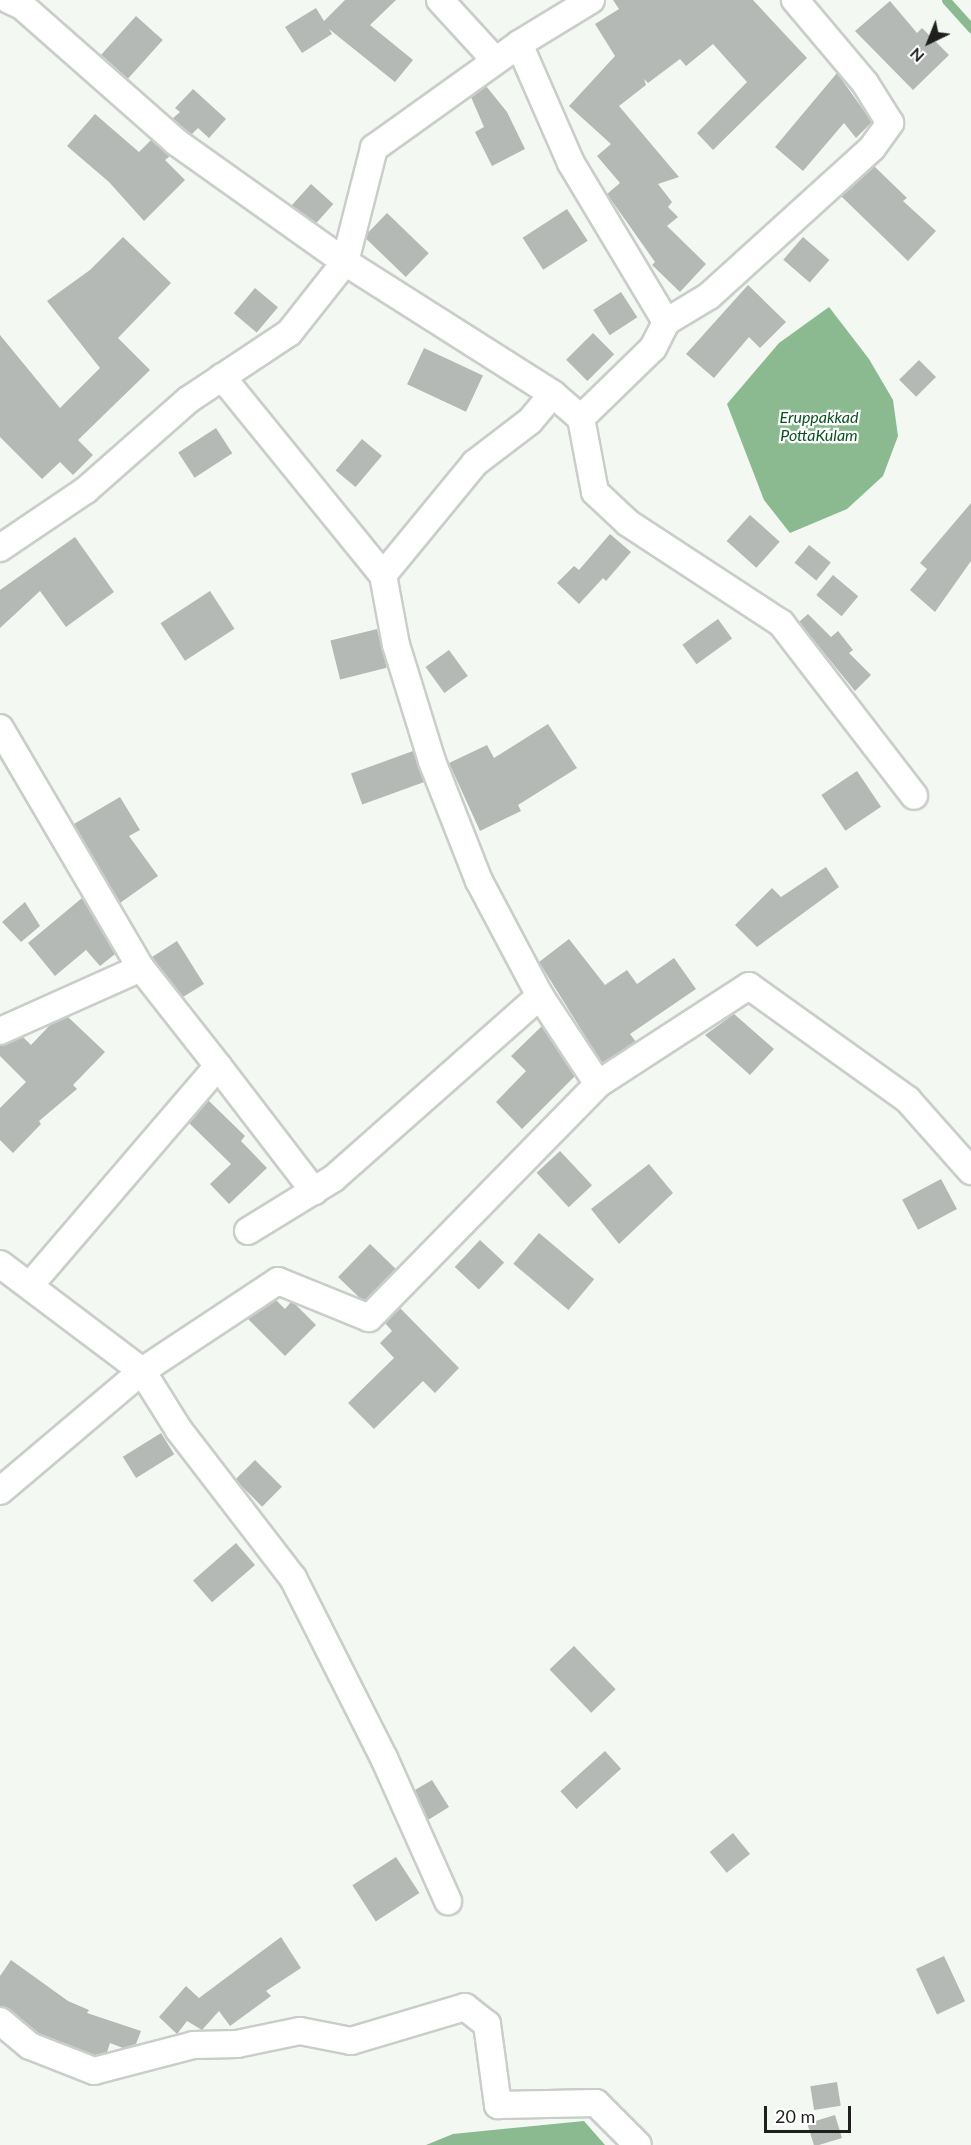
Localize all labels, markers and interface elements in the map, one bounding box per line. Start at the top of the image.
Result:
north arrow [899,12,959,72]
text: N [905,44,927,67]
water label: Eruppakkad PottaKulam [780,407,858,445]
scale bar [767,2094,854,2132]
text: 20 m [775,2105,815,2127]

